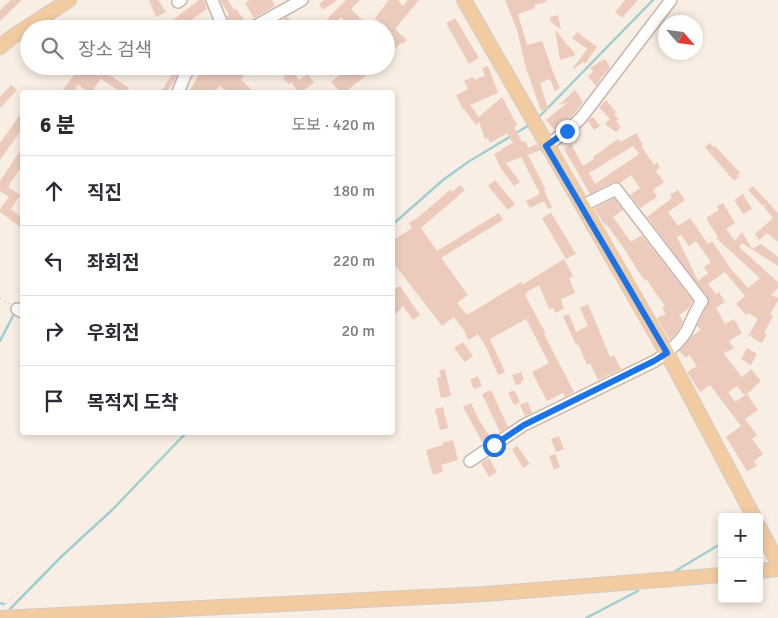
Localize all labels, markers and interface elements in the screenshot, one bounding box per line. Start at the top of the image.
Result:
north arrow [658,15,703,60]
search box [20,20,395,75]
icon: search [38,34,66,62]
text: 장소 검색 [78,38,152,62]
text: 6 분 [40,112,75,138]
text: 도보 · 420 m [291,115,375,135]
route end [556,120,579,143]
icon: ahead [40,177,68,205]
text: 직진 [87,181,122,205]
text: 180 m [333,181,375,201]
icon: left [40,247,68,275]
text: 좌회전 [87,251,139,275]
text: 220 m [333,251,375,271]
icon: right [40,317,68,345]
text: 우회전 [87,321,139,345]
text: 20 m [341,321,375,341]
icon: arrive [40,387,68,415]
text: 목적지 도착 [87,391,179,415]
route start [483,434,506,457]
map controls [718,513,763,603]
button: + [718,513,763,558]
button: − [718,558,763,603]

